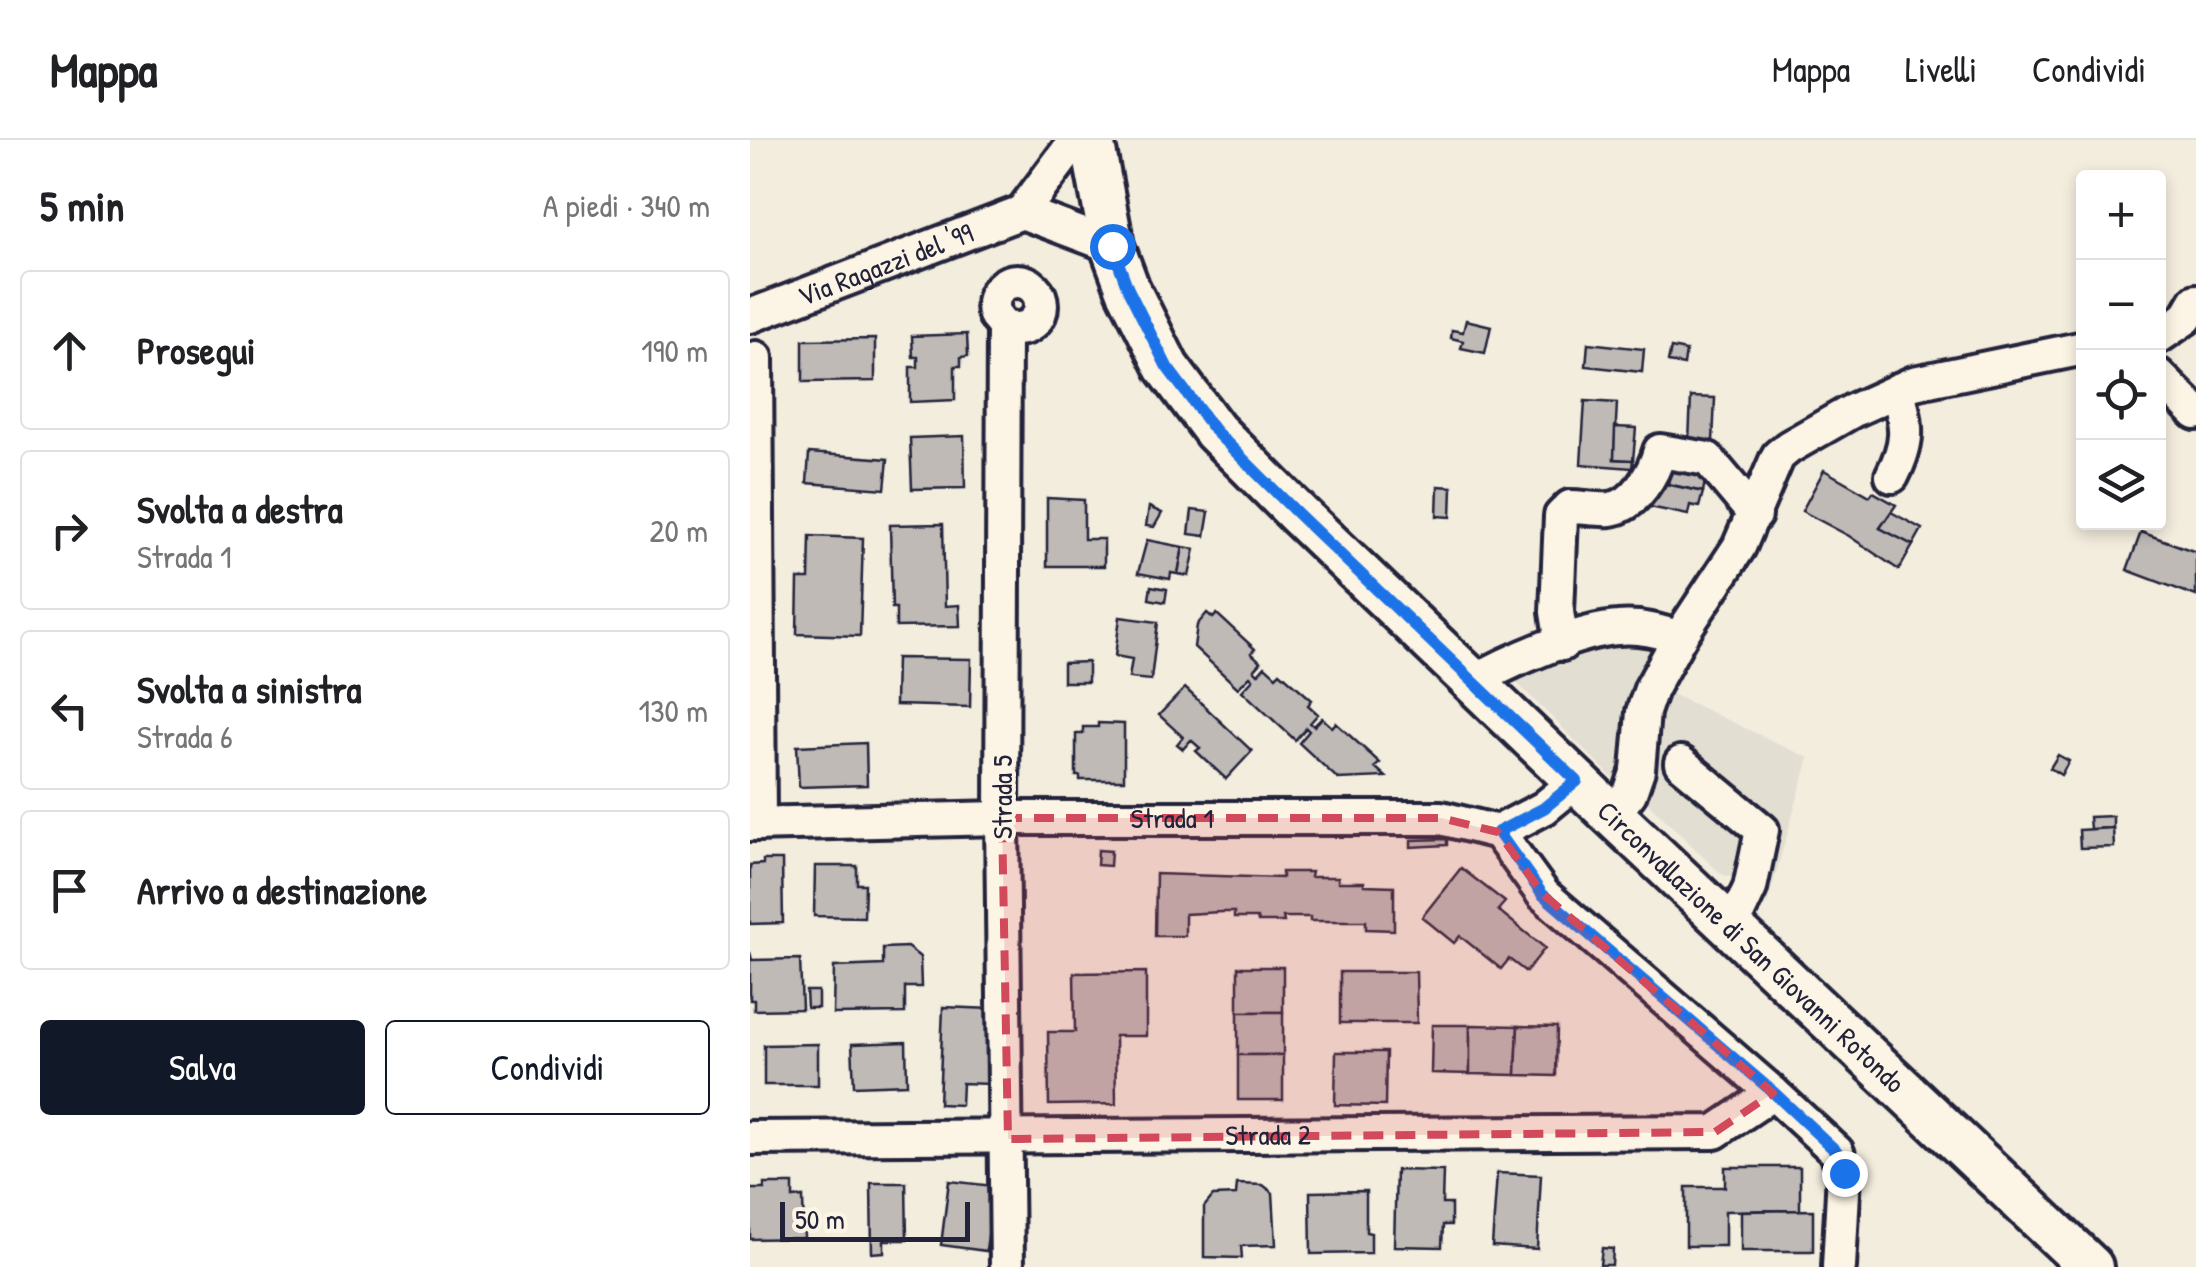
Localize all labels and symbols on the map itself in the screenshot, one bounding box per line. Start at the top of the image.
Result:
street label: Via Ragazzi del '99 [793,214,978,315]
route start [1090,224,1136,270]
street label: Strada 5 [983,755,1021,839]
street label: Circonvallazione di San Giovanni Rotondo [1589,792,1914,1101]
street label: Strada 1 [1131,799,1213,837]
street label: Strada 2 [1225,1116,1311,1154]
route end [1822,1151,1868,1197]
scale bar [780,1197,970,1242]

